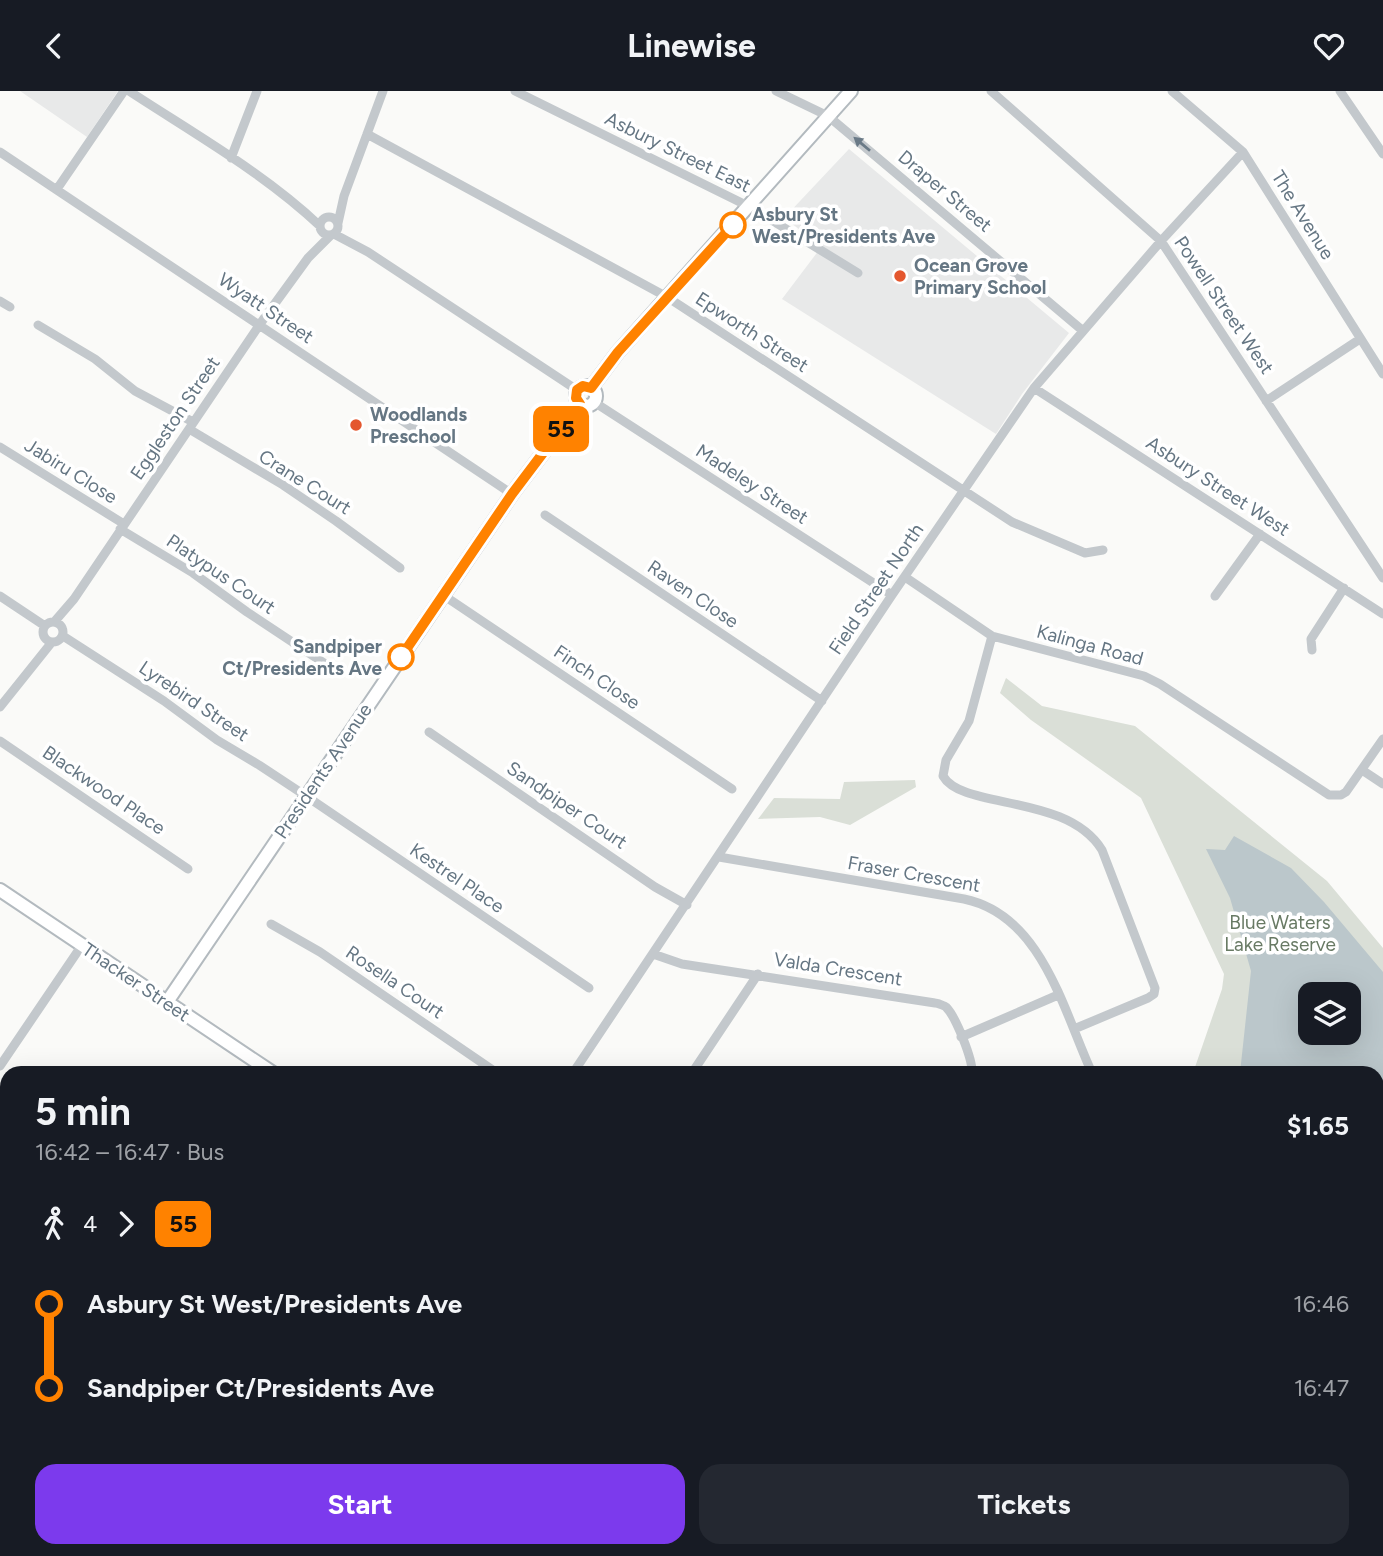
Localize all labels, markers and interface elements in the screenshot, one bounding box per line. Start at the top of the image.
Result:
icon: back [35,27,73,65]
text: Linewise [627,27,756,65]
icon: heart [1310,27,1348,65]
street label: Asbury Street East [601,107,755,197]
one-way arrow [853,137,870,152]
street label: Draper Street [894,145,996,237]
street label: The Avenue [1267,166,1339,264]
place label: Asbury St West/Presidents Ave [752,203,936,248]
marker: Asbury St West/Presidents Ave [720,212,746,238]
street label: Powell Street West [1169,232,1279,378]
place label: Ocean Grove Primary School [914,254,1046,299]
street label: Wyatt Street [214,268,318,348]
marker: Ocean Grove Primary School [892,268,908,284]
street label: Epworth Street [691,287,813,377]
street label: Eggleston Street [125,352,225,484]
place label: Woodlands Preschool [370,403,467,448]
line badge: 55 [530,406,592,452]
text: 55 [547,414,575,443]
marker: Woodlands Preschool [348,417,364,433]
street label: Asbury Street West [1142,431,1294,541]
street label: Jabiru Close [20,433,122,509]
street label: Madeley Street [691,439,813,529]
street label: Crane Court [255,445,355,519]
street label: Field Street North [824,519,928,659]
street label: Platypus Court [162,529,280,619]
street label: Raven Close [643,555,743,633]
street label: Kalinga Road [1034,620,1146,670]
place label: Sandpiper Ct/Presidents Ave [222,635,382,680]
street label: Finch Close [550,640,644,714]
marker: Sandpiper Ct/Presidents Ave [388,644,414,670]
street label: Lyrebird Street [135,656,253,746]
street label: Presidents Avenue [269,699,377,843]
street label: Blackwood Place [38,740,170,840]
street label: Sandpiper Court [502,756,632,854]
street label: Kestrel Place [405,838,509,918]
street label: Fraser Crescent [846,851,982,897]
park label: Blue Waters Lake Reserve [1224,911,1336,956]
street label: Thacker Street [78,938,194,1026]
street label: Rosella Court [341,941,449,1023]
street label: Valda Crescent [772,948,904,990]
map controls [1298,982,1361,1045]
button: layers [1298,982,1361,1045]
text: 5 min [35,1089,131,1135]
text: $1.65 [1287,1110,1349,1142]
text: 16:42 – 16:47 · Bus [35,1138,224,1166]
icon: walk [35,1205,73,1243]
icon: forward [107,1205,145,1243]
text: 55 [169,1209,197,1238]
text: 4 [83,1210,97,1238]
text: Asbury St West/Presidents Ave [87,1288,462,1320]
text: 16:46 [1293,1290,1349,1318]
text: Sandpiper Ct/Presidents Ave [87,1372,434,1404]
text: 16:47 [1294,1374,1349,1402]
button: Start [35,1464,685,1544]
button: Tickets [699,1464,1349,1544]

